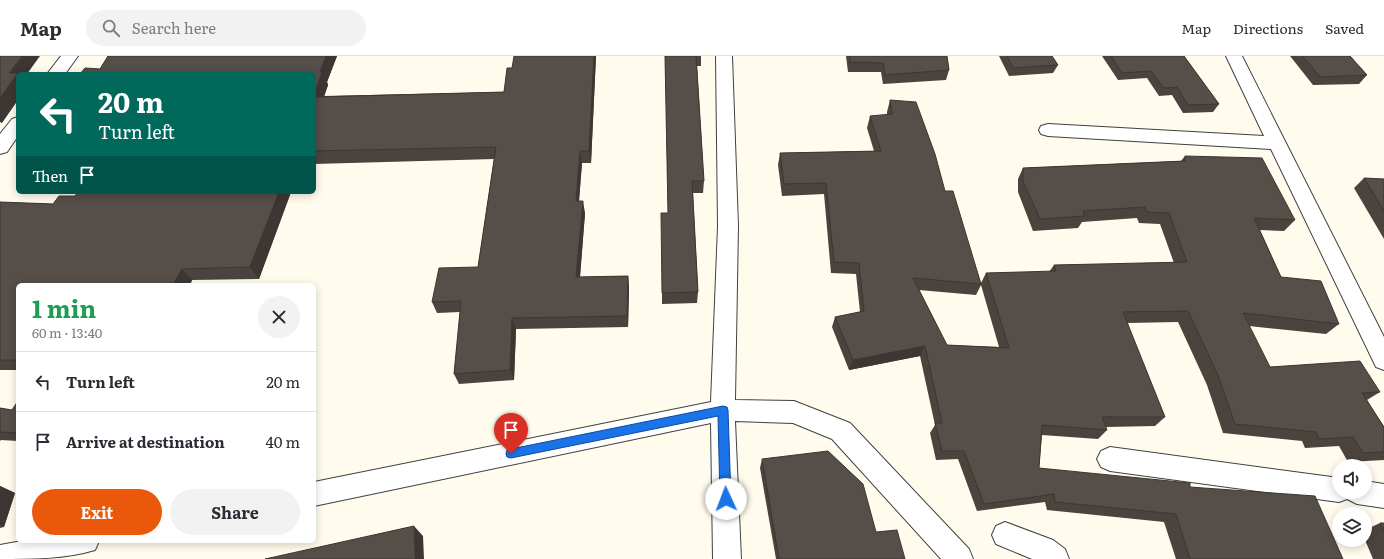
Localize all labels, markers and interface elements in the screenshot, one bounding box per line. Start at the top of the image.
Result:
search box [86,10,366,46]
text: Map [20,14,62,42]
text: Search here [132,16,216,39]
icon: search [100,17,122,39]
text: Map [1181,18,1211,38]
text: Directions [1233,18,1303,38]
text: Saved [1325,18,1364,38]
text: 20 m [98,80,164,122]
icon: left [32,88,84,140]
text: Turn left [98,118,175,145]
text: Then [32,164,68,187]
icon: arrive [76,164,98,186]
text: 1 min [32,290,96,325]
button: close [258,296,300,338]
text: 60 m · 13:40 [32,323,102,342]
text: Turn left [66,370,135,393]
text: 20 m [266,370,300,393]
icon: left [32,371,54,393]
pin [494,413,528,454]
icon: arrive [500,419,522,441]
text: Arrive at destination [66,430,225,453]
text: 40 m [266,430,300,453]
icon: arrive [32,431,54,453]
map controls [1332,459,1372,547]
button: sound [1332,459,1372,499]
position arrow [705,478,747,520]
button: Exit [32,489,162,535]
button: Share [170,489,300,535]
button: layers [1332,507,1372,547]

